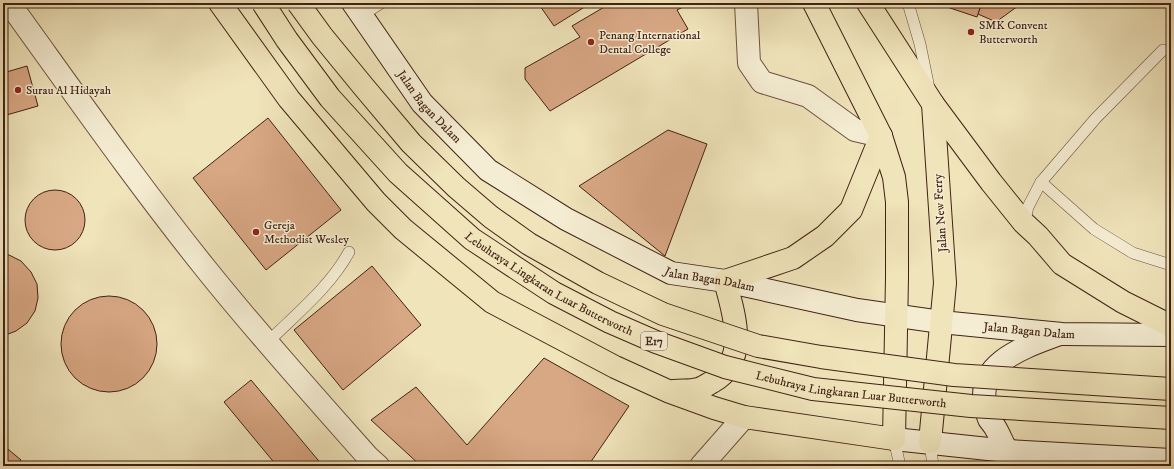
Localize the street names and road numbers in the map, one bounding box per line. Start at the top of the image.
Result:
street label: Jalan Bagan Dalam [393,67,464,147]
street label: Jalan New Ferry [930,173,951,254]
street label: Lebuhraya Lingkaran Luar Butterworth [461,229,636,339]
street label: Jalan Bagan Dalam [661,263,756,295]
street label: Jalan Bagan Dalam [982,319,1075,342]
road number: E17 [641,332,667,350]
street label: Lebuhraya Lingkaran Luar Butterworth [754,368,948,411]

